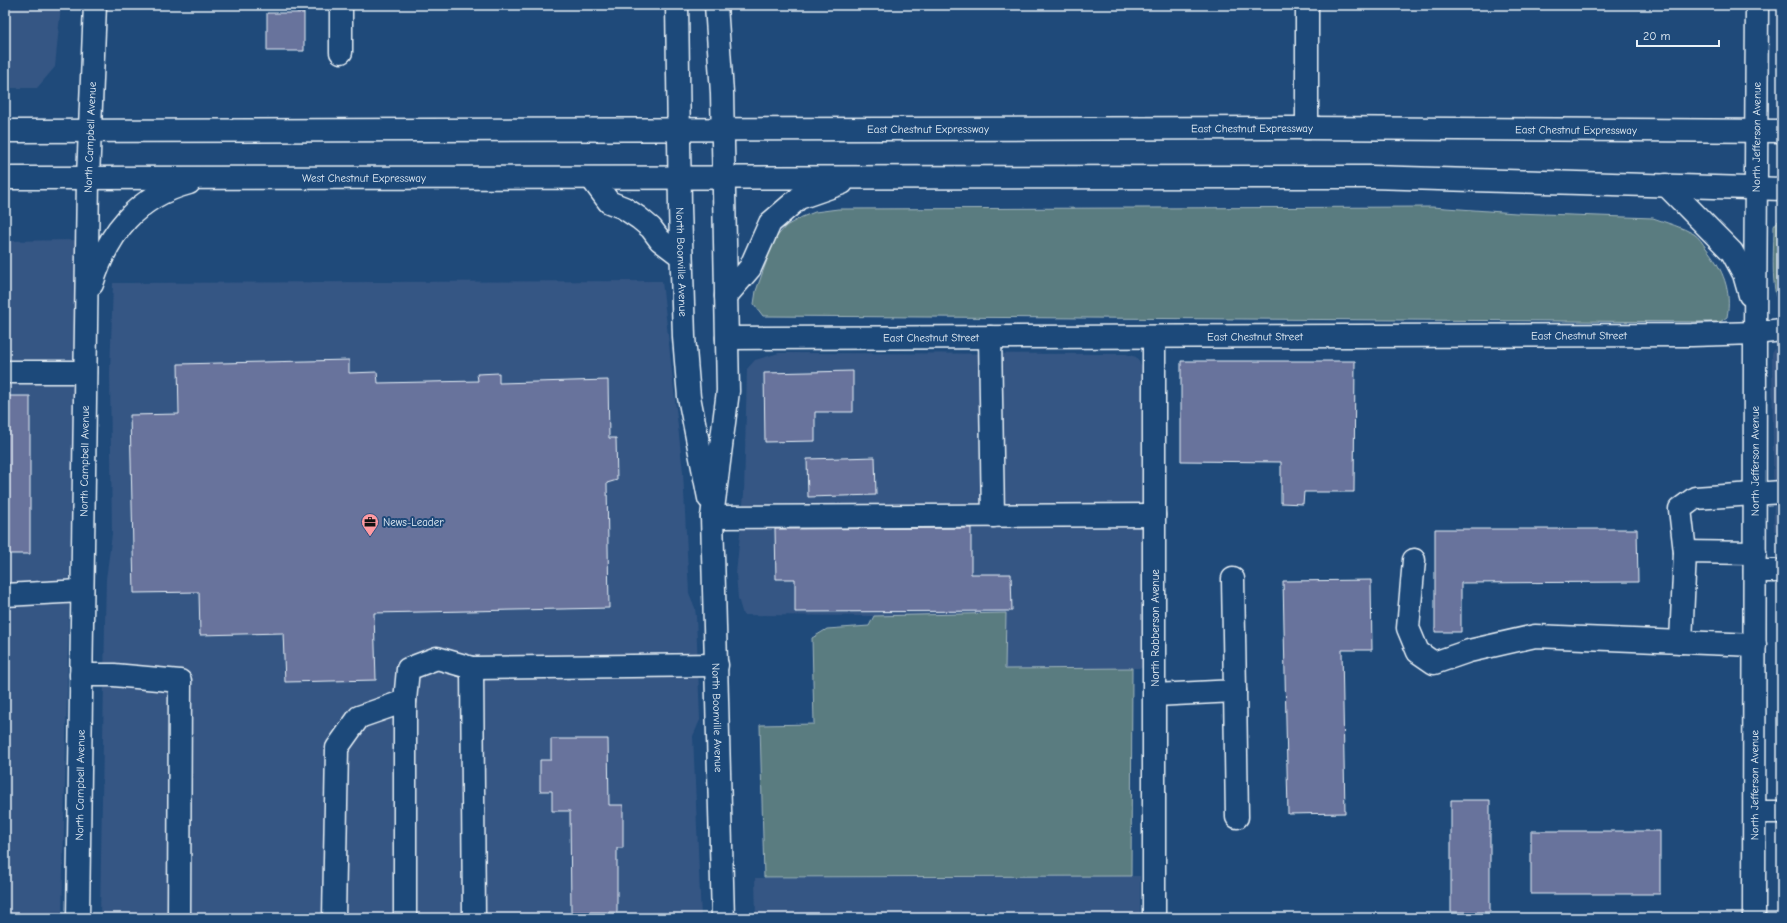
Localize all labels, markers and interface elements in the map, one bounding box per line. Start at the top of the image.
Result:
scale bar [1637,22,1719,48]
text: 20 m [1643,29,1671,43]
street label: North Campbell Avenue [81,81,98,193]
street label: North Jefferson Avenue [1749,81,1763,192]
street label: East Chestnut Expressway [1191,121,1313,135]
street label: East Chestnut Expressway [867,122,989,136]
street label: East Chestnut Expressway [1515,123,1637,137]
street label: West Chestnut Expressway [302,171,426,184]
street label: North Boonville Avenue [674,207,690,317]
street label: East Chestnut Street [1531,329,1628,342]
street label: East Chestnut Street [1207,330,1304,343]
street label: East Chestnut Street [883,331,980,344]
street label: North Campbell Avenue [77,405,91,517]
street label: North Jefferson Avenue [1748,405,1761,516]
office icon: News-Leader [360,512,380,537]
place label: News-Leader [383,516,444,529]
street label: North Robberson Avenue [1149,569,1162,687]
street label: North Boonville Avenue [710,663,726,773]
street label: North Campbell Avenue [73,729,87,841]
street label: North Jefferson Avenue [1748,729,1761,840]

